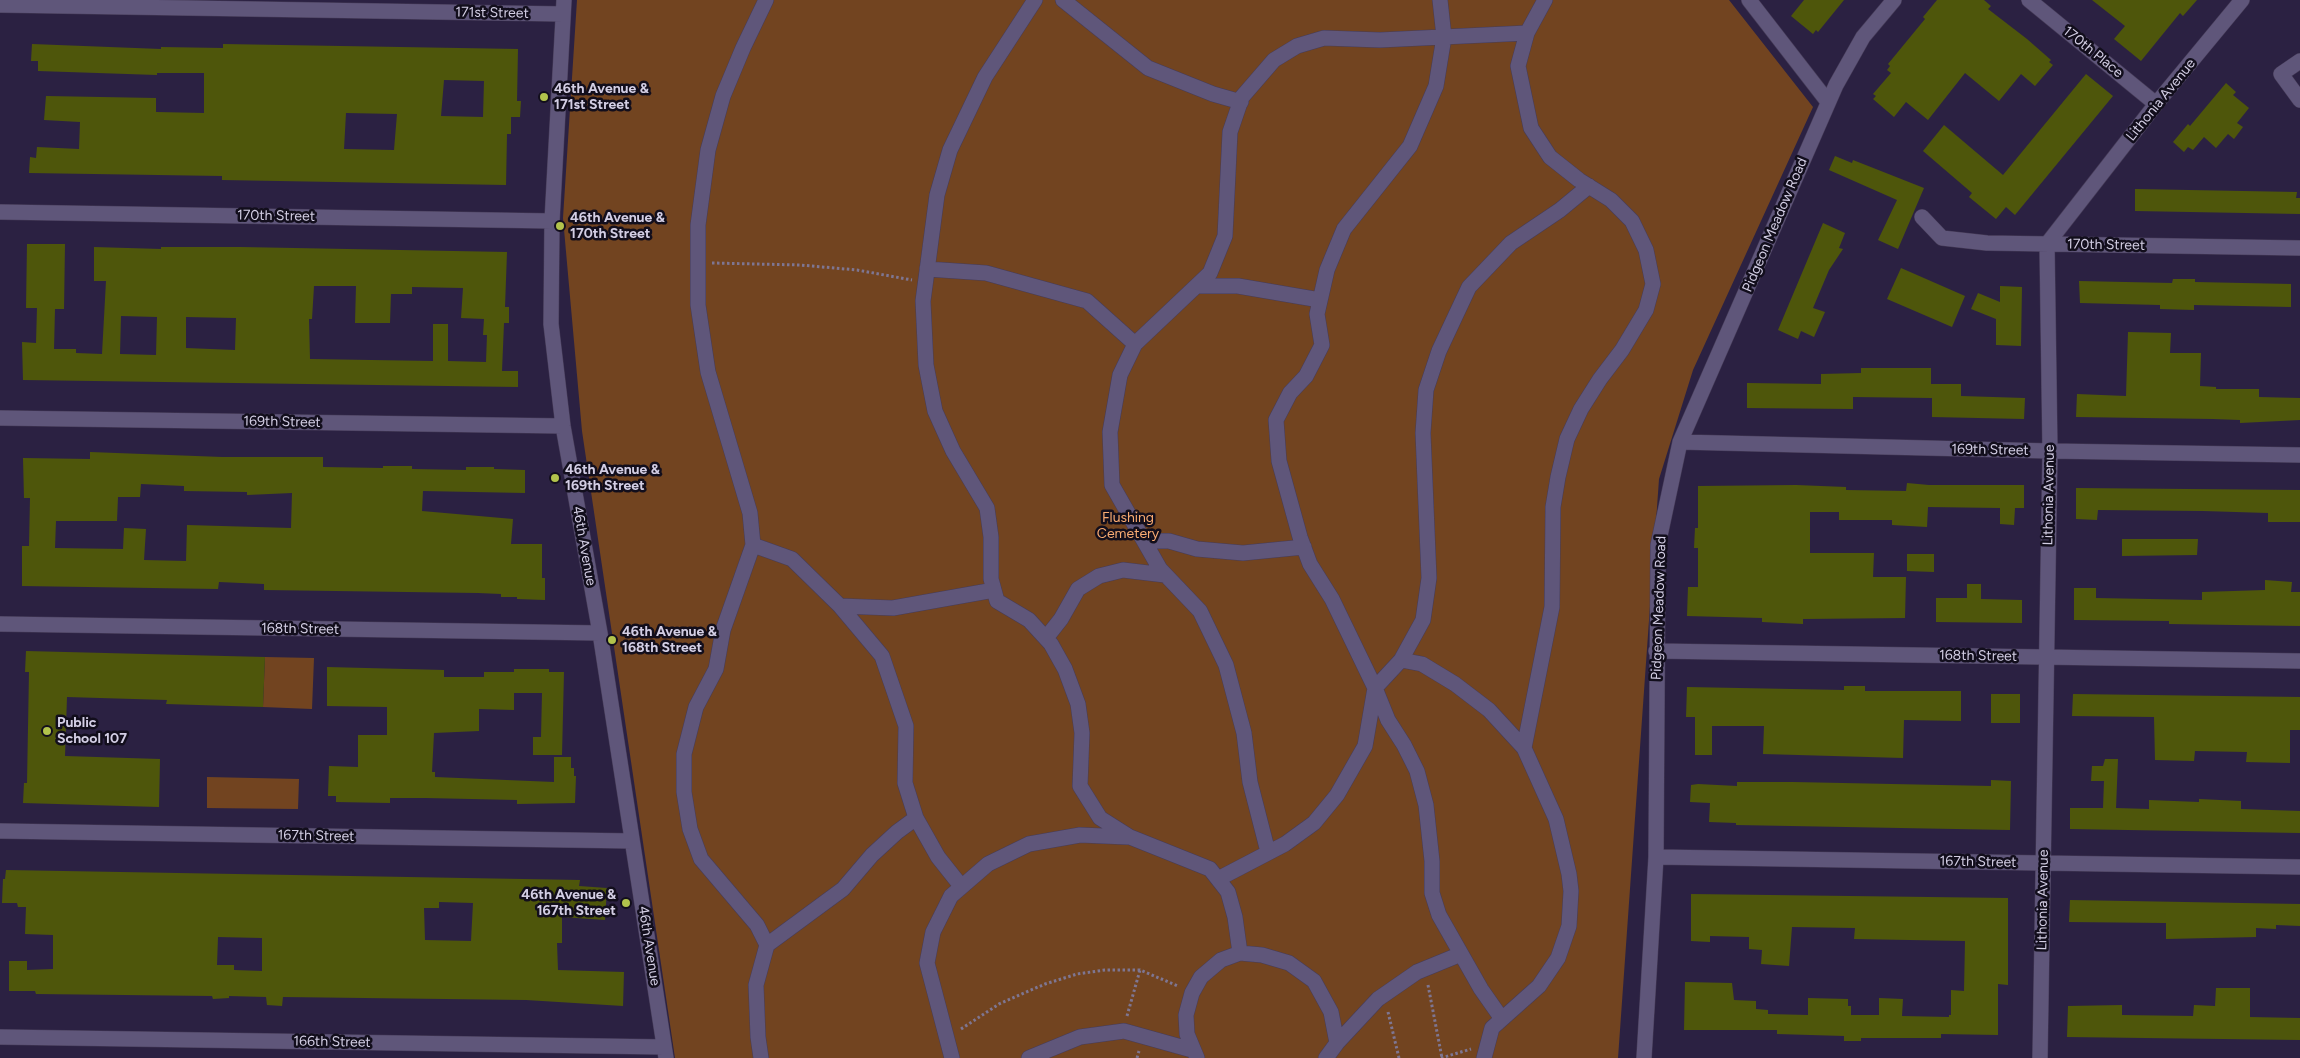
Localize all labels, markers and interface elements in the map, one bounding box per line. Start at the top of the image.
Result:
street label: 171st Street [455,4,529,22]
street label: 170th Place [2060,23,2126,81]
street label: Lithonia Avenue [2123,56,2199,144]
place label: 46th Avenue & 171st Street [554,81,649,114]
marker: 46th Avenue & 171st Street [538,91,550,103]
street label: Pidgeon Meadow Road [1739,155,1811,295]
street label: 170th Street [237,207,315,225]
place label: 46th Avenue & 170th Street [570,210,665,242]
marker: 46th Avenue & 170th Street [554,220,566,232]
street label: 170th Street [2067,236,2145,254]
street label: 169th Street [243,413,321,431]
street label: 169th Street [1951,441,2029,459]
street label: Lithonia Avenue [2040,444,2058,546]
place label: 46th Avenue & 169th Street [565,462,660,494]
marker: 46th Avenue & 169th Street [549,472,561,484]
street label: 46th Avenue [569,505,599,587]
park label: Flushing Cemetery [1097,510,1159,542]
street label: Pidgeon Meadow Road [1648,536,1670,680]
street label: 168th Street [261,620,339,638]
place label: 46th Avenue & 168th Street [622,624,717,656]
marker: 46th Avenue & 168th Street [606,634,618,646]
street label: 168th Street [1939,647,2017,665]
place label: Public School 107 [57,715,127,748]
marker: Public School 107 [41,725,53,737]
street label: 167th Street [277,827,355,845]
street label: Lithonia Avenue [2034,849,2052,951]
street label: 167th Street [1939,853,2017,871]
place label: 46th Avenue & 167th Street [521,887,616,920]
marker: 46th Avenue & 167th Street [620,897,632,909]
street label: 46th Avenue [634,905,664,987]
street label: 166th Street [293,1033,371,1051]

